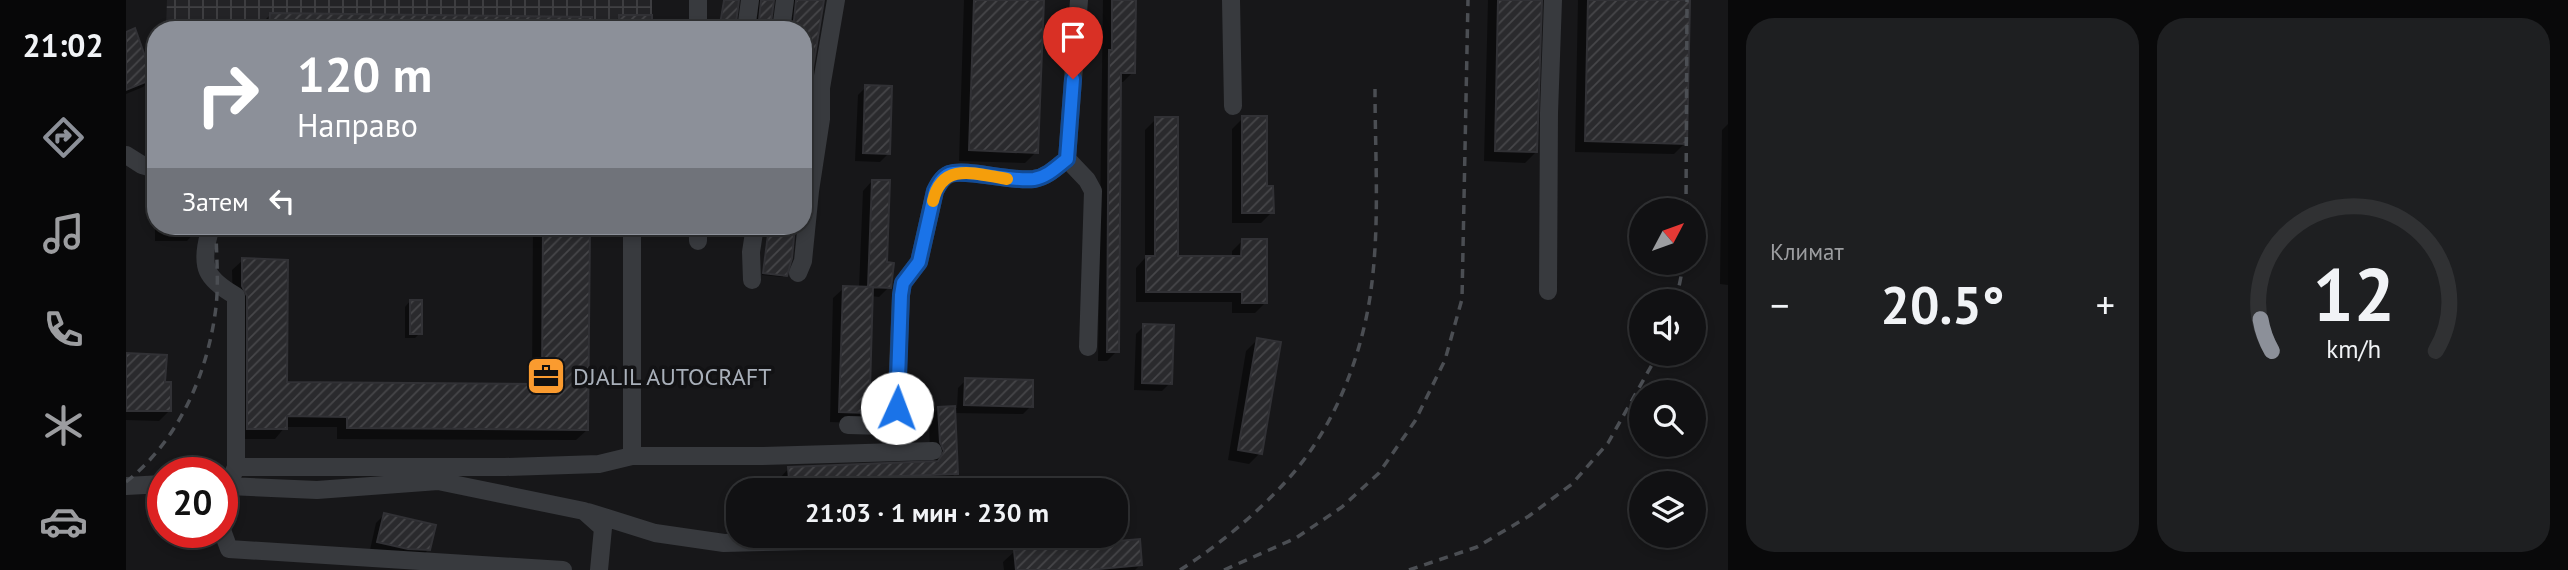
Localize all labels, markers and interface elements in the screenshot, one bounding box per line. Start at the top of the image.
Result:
pin [1043,7,1103,79]
icon: arrive [1054,18,1092,56]
text: 21:02 [22,24,104,66]
text: 120 m [297,42,432,106]
icon: right [182,49,273,140]
text: Направо [297,104,418,146]
icon: directions [39,113,88,162]
icon: left [263,182,301,220]
text: Затем [182,185,249,218]
north arrow [1629,198,1706,275]
map controls [1629,198,1706,548]
icon: music [39,209,88,258]
text: Климат [1770,237,1844,266]
text: 12 [2312,247,2395,341]
text: 20.5° [1881,271,2004,338]
text: − [1770,280,1789,329]
text: + [2096,280,2115,329]
button: sound [1629,289,1706,366]
icon: phone [39,305,88,354]
text: km/h [2326,333,2381,365]
office icon: DJALIL AUTOCRAFT [525,355,567,397]
place label: DJALIL AUTOCRAFT [573,361,772,392]
position arrow [860,371,934,445]
button: search [1629,380,1706,457]
icon: climate [39,401,88,450]
speed limit sign: 20 [147,457,238,548]
button: layers [1629,471,1706,548]
text: 21:03 · 1 мин · 230 m [805,496,1049,529]
icon: car [39,497,88,546]

